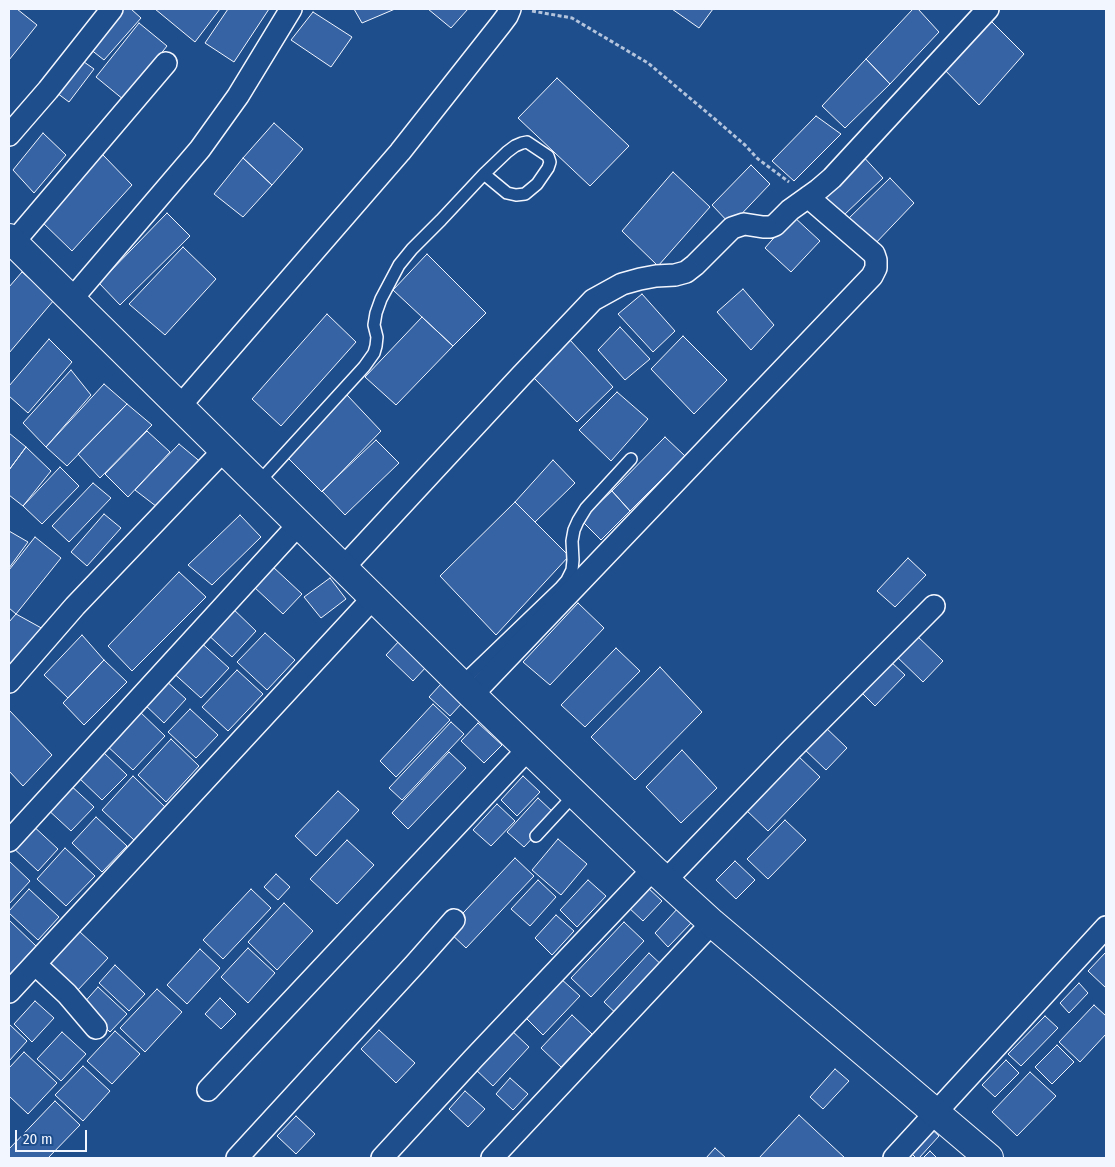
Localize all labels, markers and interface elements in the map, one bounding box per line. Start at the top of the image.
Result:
scale bar [18,1120,90,1152]
text: 20 m [23,1130,53,1148]

